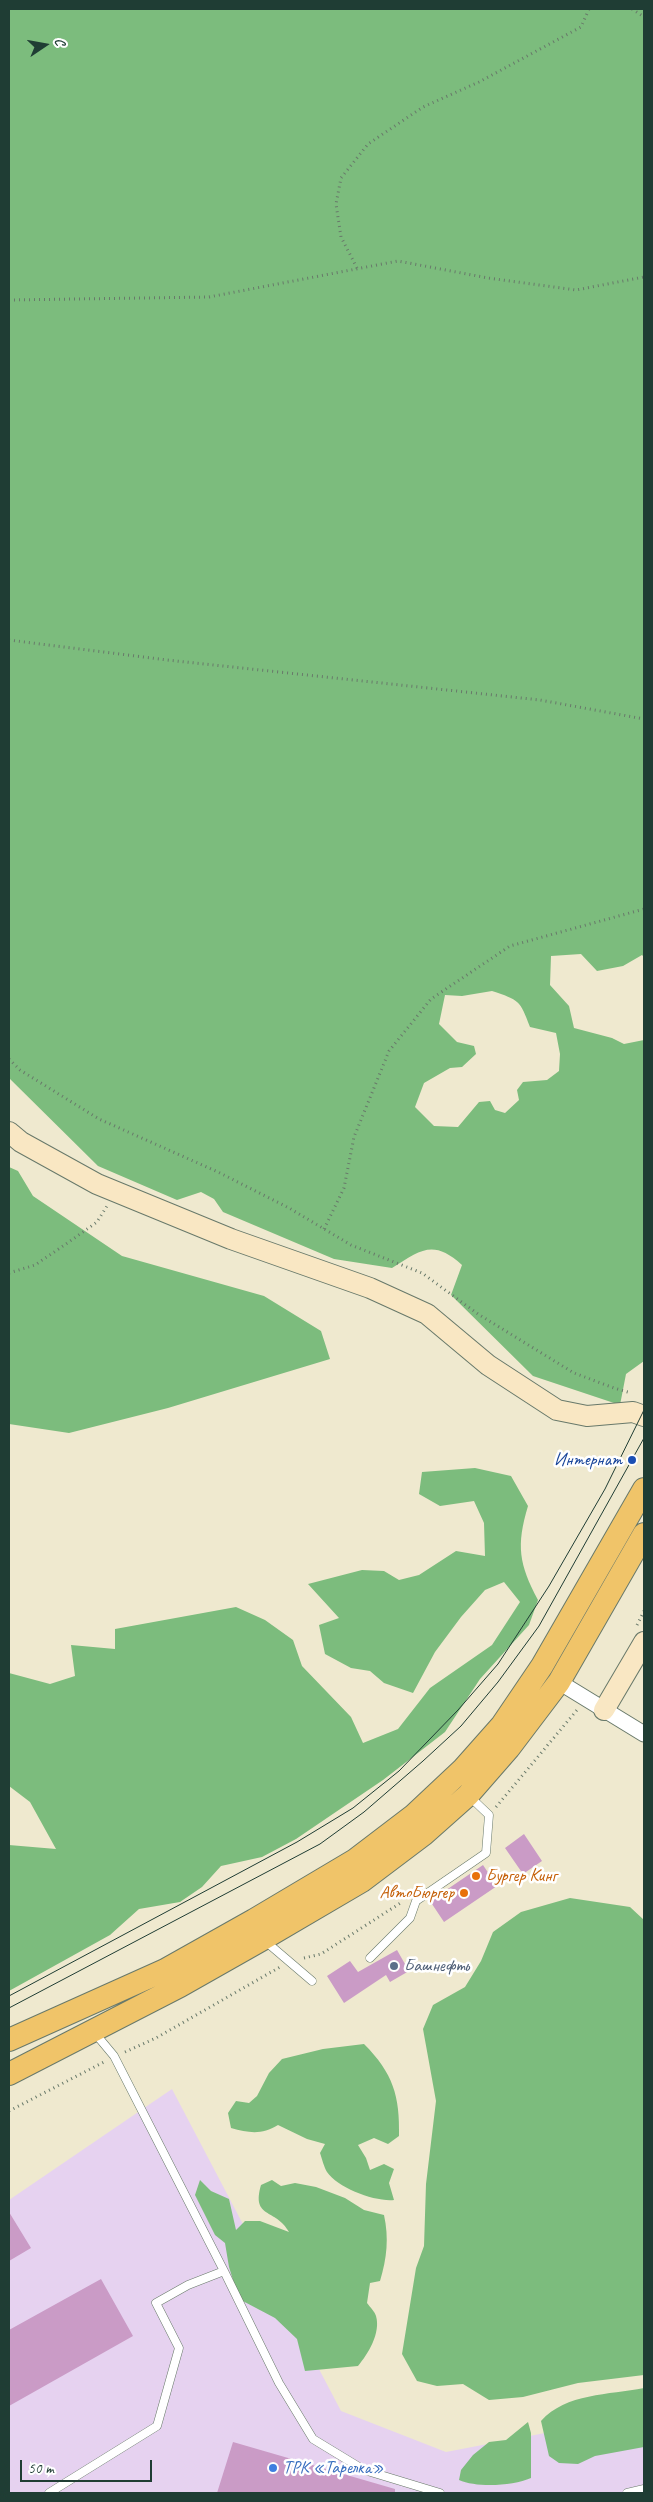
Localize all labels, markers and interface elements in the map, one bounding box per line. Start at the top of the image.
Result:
north arrow [20,20,70,70]
text: С [51,37,69,47]
place label: Интернат [554,1449,622,1471]
marker: Интернат [626,1454,638,1466]
place label: Бургер Кинг [486,1865,557,1887]
marker: Бургер Кинг [470,1870,482,1882]
place label: АвтоБюргер [379,1882,454,1904]
marker: АвтоБюргер [458,1887,470,1899]
place label: Башнефть [404,1955,469,1977]
marker: Башнефть [388,1960,400,1972]
scale bar [22,2450,155,2482]
place label: ТРК «Тарелка» [283,2457,384,2479]
text: 50 m [28,2459,54,2478]
marker: ТРК «Тарелка» [267,2462,279,2474]

